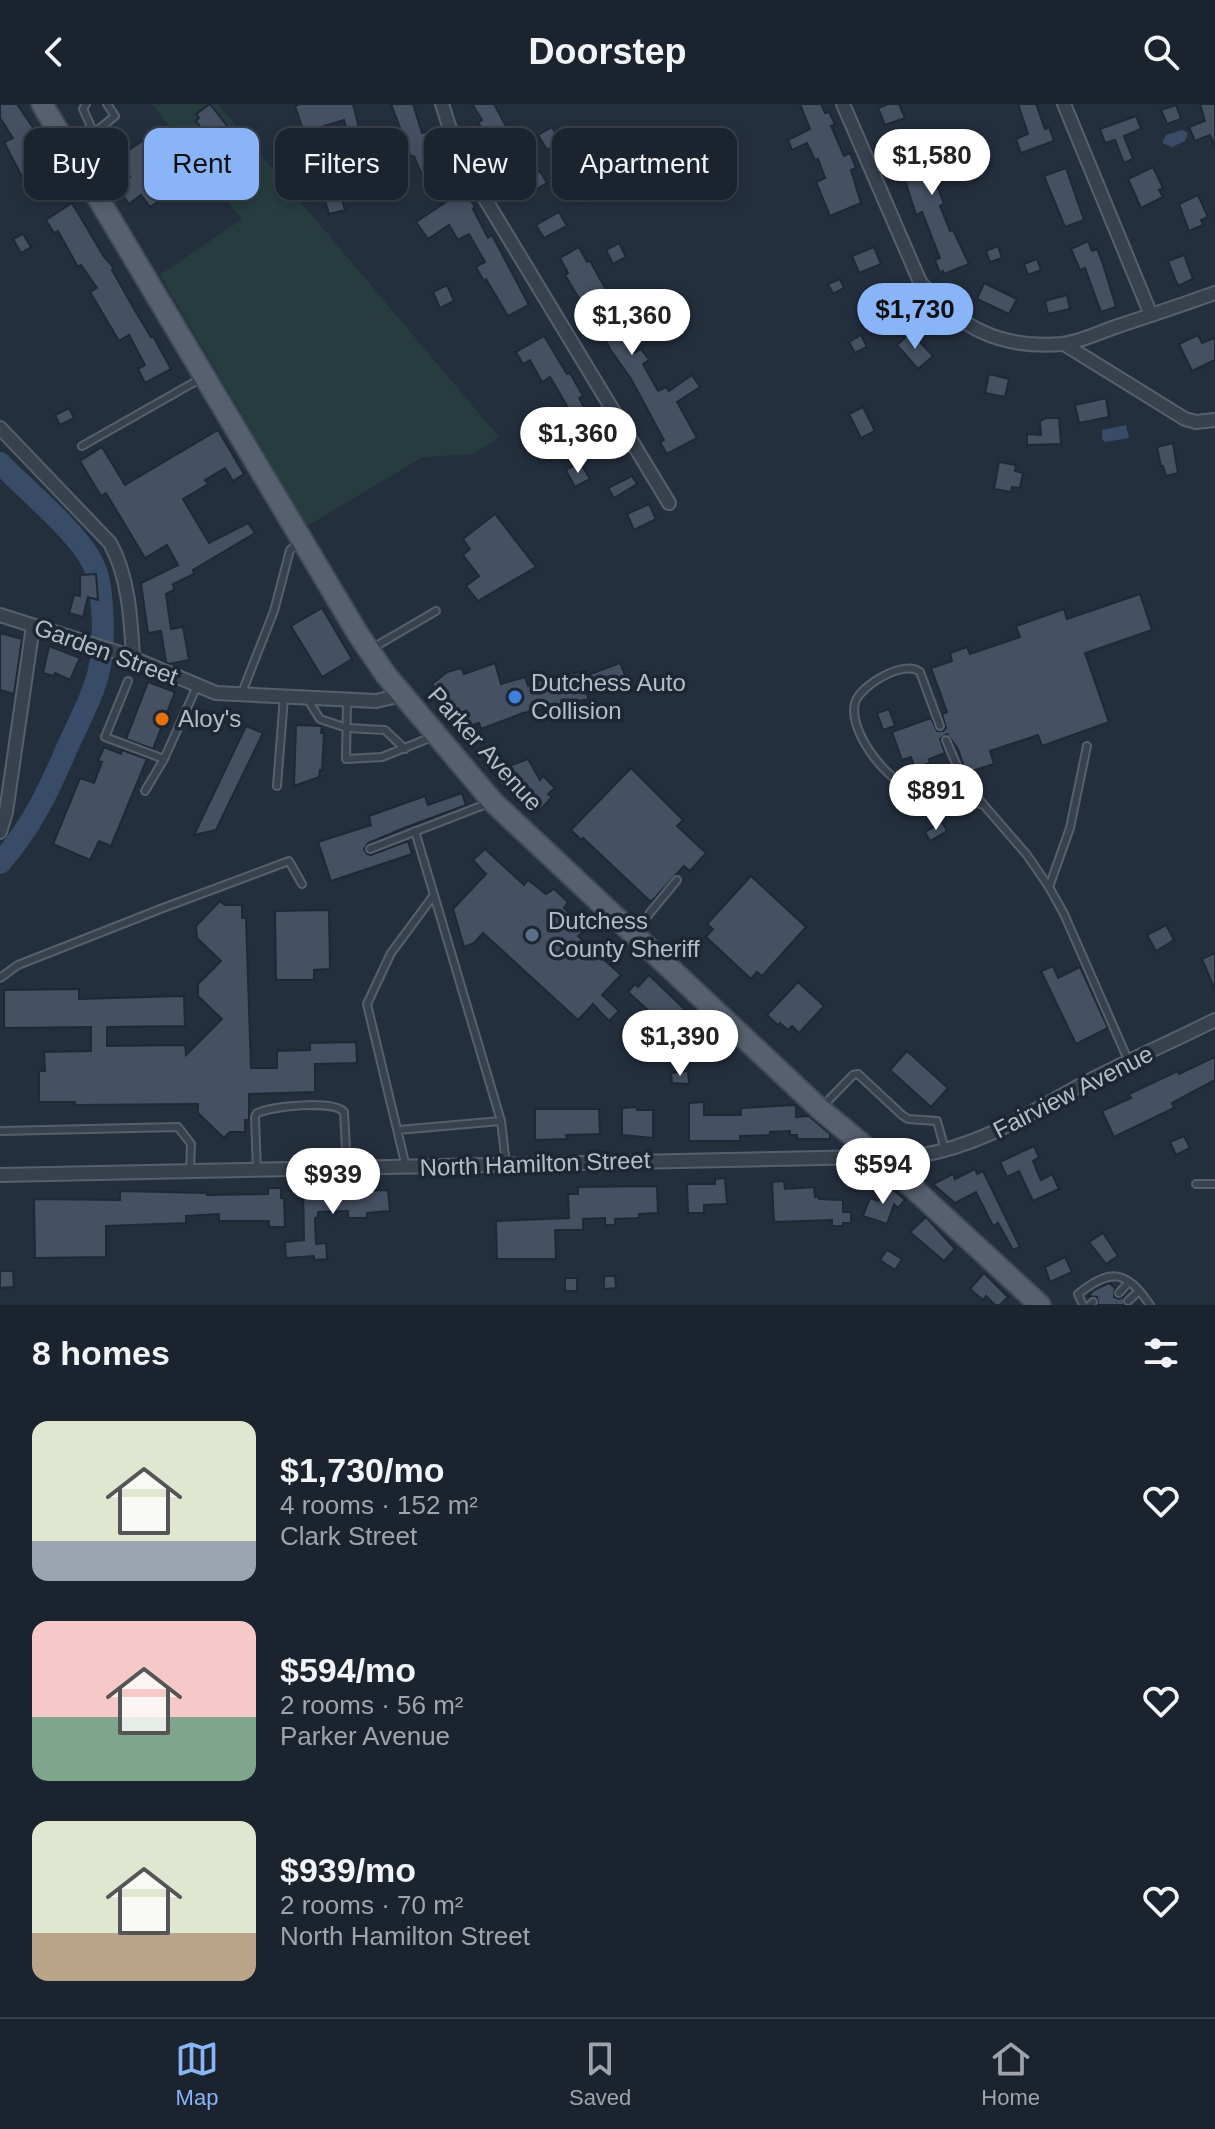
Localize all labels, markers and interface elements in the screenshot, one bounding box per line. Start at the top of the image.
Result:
icon: back [32,30,76,74]
icon: search [1139,30,1183,74]
text: Doorstep [528,31,687,72]
chip: Buy [24,128,128,200]
chip: Rent [144,128,259,200]
chip: Filters [275,128,408,200]
chip: New [424,128,536,200]
chip: Apartment [552,128,737,200]
pin: $1,580 [867,129,997,197]
text: $1,580 [892,140,972,170]
pin: $1,730 [850,283,980,351]
pin: $1,360 [567,289,697,357]
text: $1,730 [875,294,955,324]
text: $1,360 [592,300,672,330]
pin: $1,360 [513,407,643,475]
text: $1,360 [538,418,618,448]
street label: Garden Street [31,613,182,690]
place label: Dutchess Auto Collision [531,669,686,724]
street label: Parker Avenue [423,681,548,816]
marker: Dutchess Auto Collision [506,688,524,706]
place label: Aloy's [178,705,241,732]
marker: Aloy's [153,710,171,728]
pin: $891 [889,764,983,832]
text: $891 [907,775,965,805]
place label: Dutchess County Sheriff [548,907,700,962]
marker: Dutchess County Sheriff [523,926,541,944]
pin: $1,390 [615,1010,745,1078]
text: $1,390 [640,1021,720,1051]
street label: Fairview Avenue [988,1040,1157,1143]
pin: $594 [836,1138,930,1206]
street label: North Hamilton Street [419,1146,651,1181]
pin: $939 [286,1148,380,1216]
text: $594 [854,1149,912,1179]
text: $939 [304,1159,362,1189]
icon: filters [1139,1331,1183,1375]
text: 8 homes [32,1334,170,1372]
text: $1,730/mo [280,1451,444,1489]
icon: home [96,1453,192,1549]
icon: heart [1139,1479,1183,1523]
text: 4 rooms · 152 m² [280,1490,478,1520]
text: Clark Street [280,1521,417,1551]
text: $594/mo [280,1651,416,1689]
icon: home [96,1653,192,1749]
icon: heart [1139,1679,1183,1723]
text: 2 rooms · 56 m² [280,1690,464,1720]
text: Parker Avenue [280,1721,450,1751]
text: $939/mo [280,1851,416,1889]
icon: home [96,1853,192,1949]
icon: heart [1139,1879,1183,1923]
text: 2 rooms · 70 m² [280,1890,464,1920]
text: North Hamilton Street [280,1921,530,1951]
tab: Map [175,2037,219,2111]
tab: Saved [569,2037,631,2111]
tab: Home [981,2037,1040,2111]

